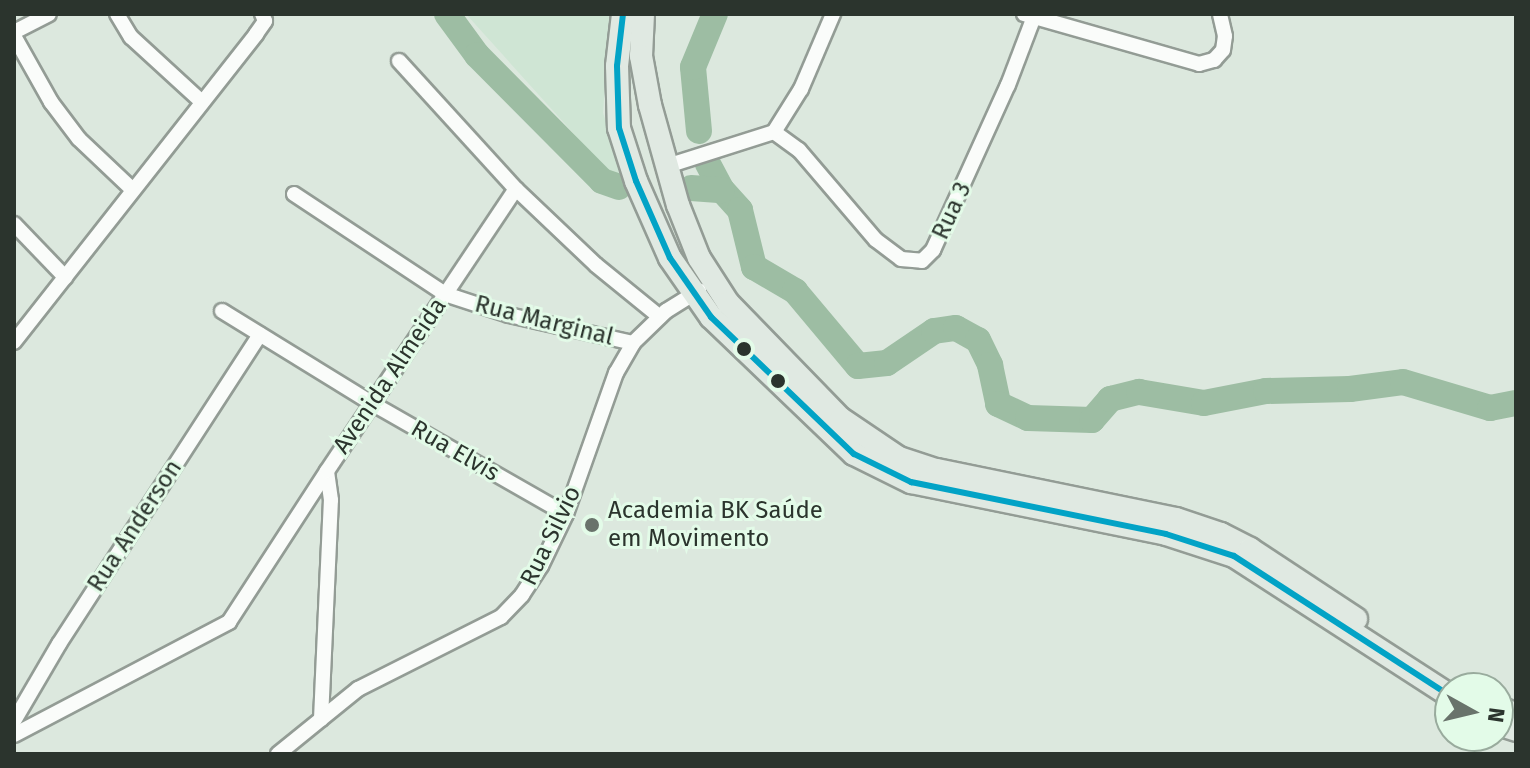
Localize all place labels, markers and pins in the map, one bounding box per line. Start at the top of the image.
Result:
unlabelled marker [736,341,752,357]
unlabelled marker [770,373,786,389]
place label: Academia BK Saúde em Movimento [608,497,823,553]
marker: Academia BK Saúde em Movimento [583,516,601,534]

